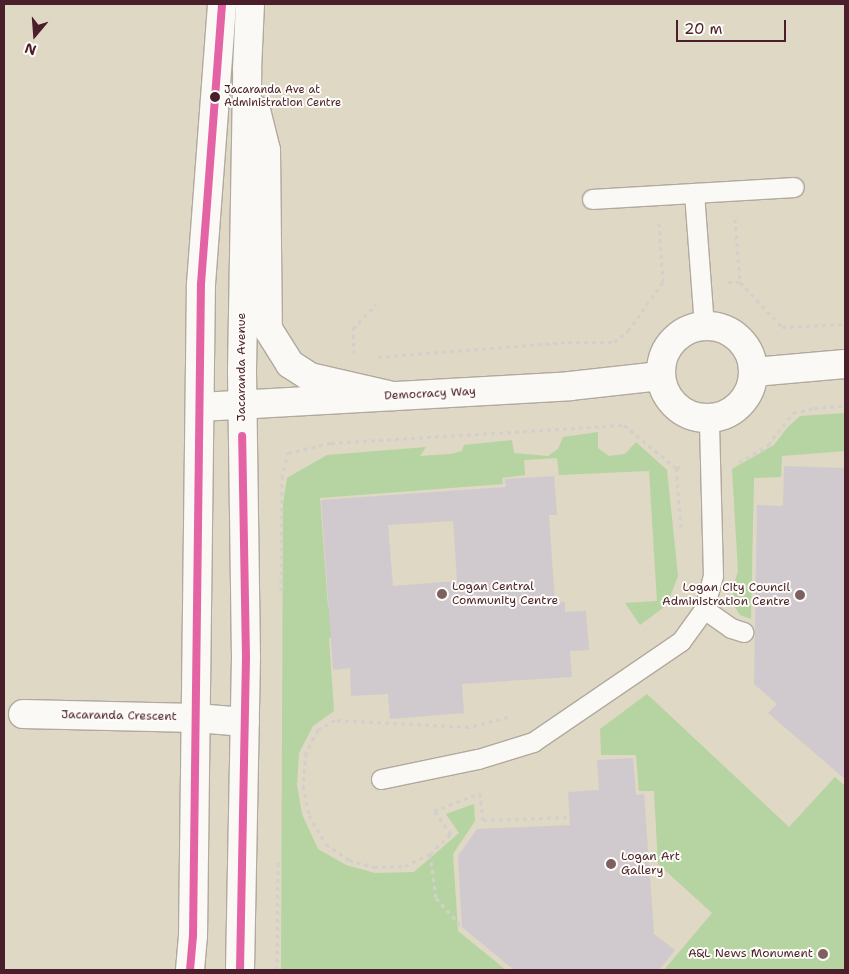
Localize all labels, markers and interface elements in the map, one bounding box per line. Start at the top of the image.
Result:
north arrow [10,10,60,60]
scale bar [679,10,789,42]
text: 20 m [684,19,723,39]
text: N [22,39,38,60]
place label: Jacaranda Ave at Administration Centre [224,84,341,110]
marker: Jacaranda Ave at Administration Centre [210,92,220,102]
street label: Jacaranda Avenue [235,313,249,421]
street label: Democracy Way [384,384,476,404]
place label: Logan Central Community Centre [452,580,558,608]
place label: Logan City Council Administration Centre [662,581,790,609]
marker: Logan Central Community Centre [436,588,448,600]
marker: Logan City Council Administration Centre [794,589,806,601]
street label: Jacaranda Crescent [61,708,177,724]
place label: Logan Art Gallery [621,850,680,878]
marker: Logan Art Gallery [605,858,617,870]
place label: A&L News Monument [688,947,813,961]
marker: A&L News Monument [817,948,829,960]

